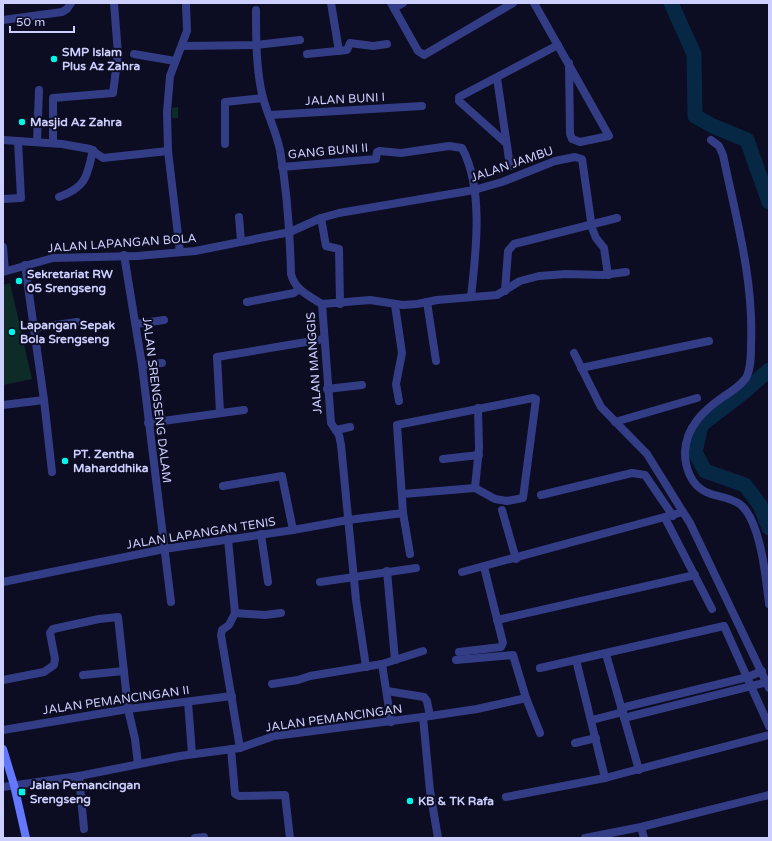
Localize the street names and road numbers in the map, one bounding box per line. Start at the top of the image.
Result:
street label: JALAN BUNI I [305,90,385,108]
street label: GANG BUNI II [287,141,369,161]
street label: JALAN JAMBU [469,143,555,185]
street label: JALAN LAPANGAN BOLA [47,231,197,255]
street label: JALAN MANGGIS [303,312,325,414]
street label: JALAN SRENGSENG DALAM [140,316,174,484]
street label: JALAN LAPANGAN TENIS [125,514,277,552]
street label: JALAN PEMANCINGAN II [42,683,190,717]
street label: JALAN PEMANCINGAN [265,701,403,735]

